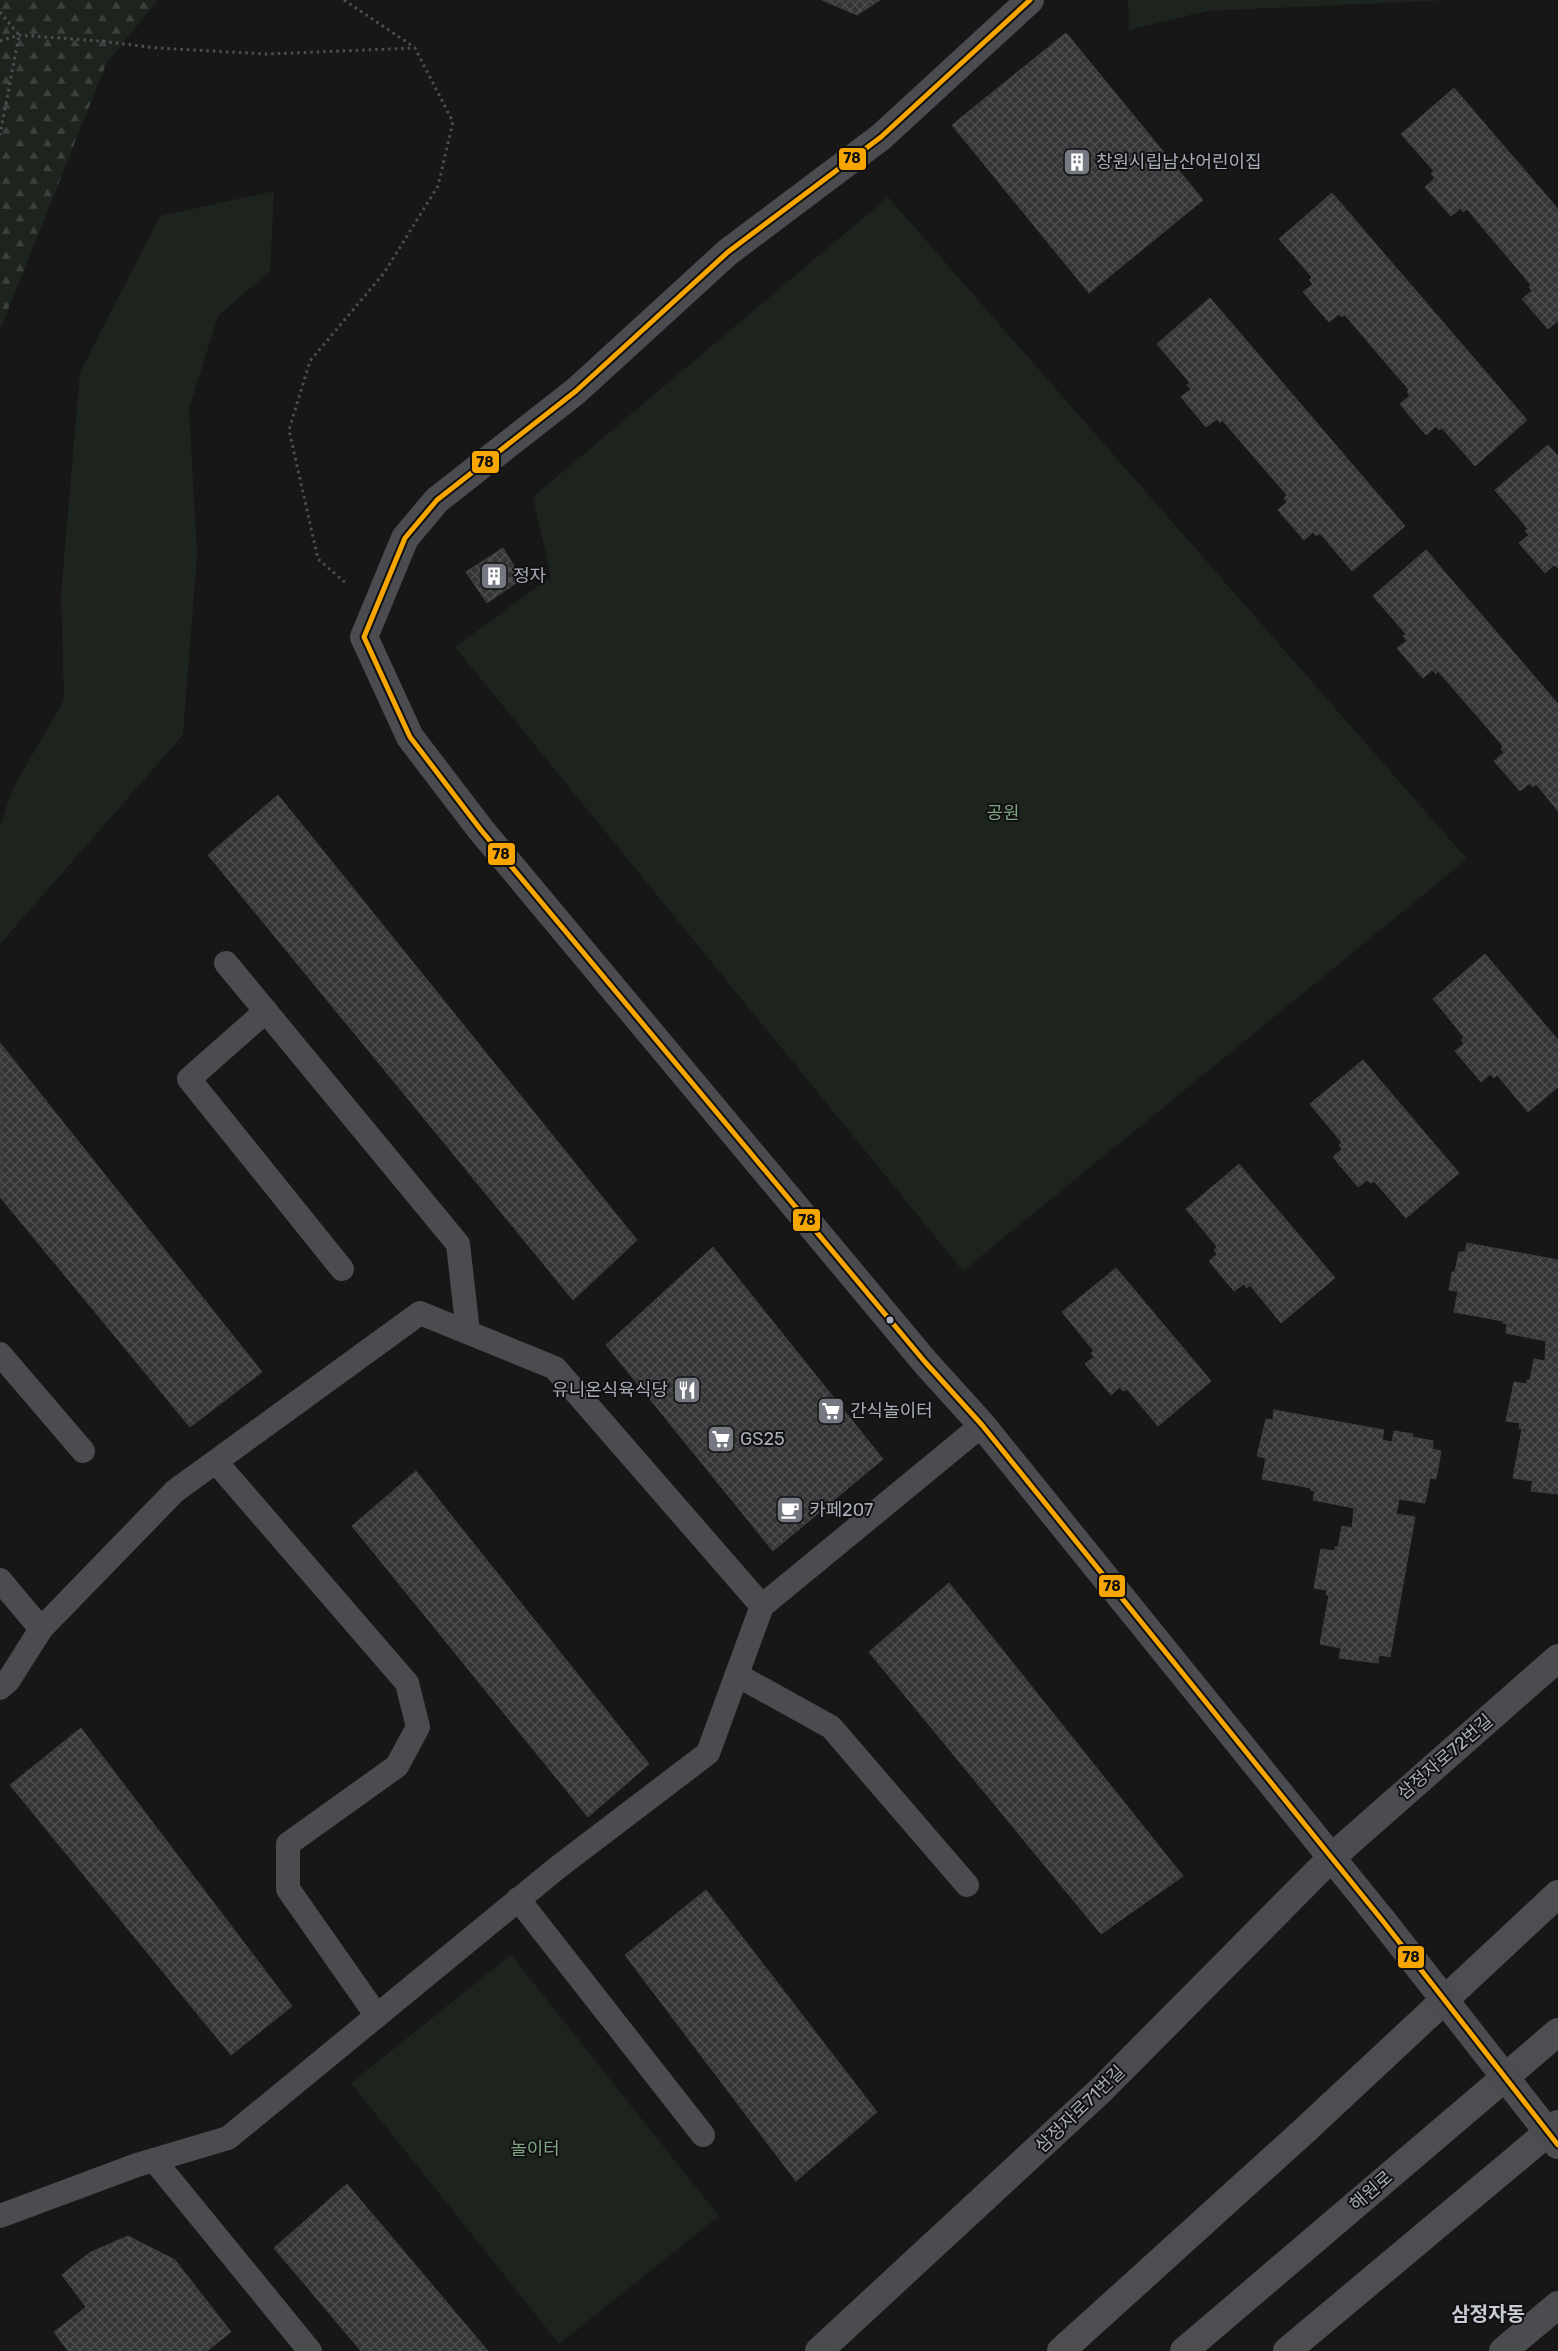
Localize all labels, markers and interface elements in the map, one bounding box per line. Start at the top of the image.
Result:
line badge: 78 [838,147,867,171]
building icon: 창원시립남산어린이집 [1062,147,1092,177]
text: 78 [843,150,861,167]
place label: 창원시립남산어린이집 [1096,151,1262,173]
line badge: 78 [471,450,500,474]
text: 78 [476,454,494,471]
building icon: 정자 [479,561,509,591]
place label: 정자 [513,565,547,587]
park label: 공원 [986,802,1020,824]
line badge: 78 [487,842,516,866]
text: 78 [492,846,510,863]
line badge: 78 [792,1208,821,1232]
text: 78 [798,1212,816,1229]
unlabelled marker [885,1315,895,1325]
restaurant icon: 유니온식육식당 [672,1375,702,1405]
place label: 유니온식육식당 [552,1379,668,1401]
supermarket icon: 간식놀이터 [816,1396,846,1426]
place label: 간식놀이터 [850,1400,933,1422]
supermarket icon: GS25 [706,1424,736,1454]
place label: GS25 [740,1428,785,1450]
cafe icon: 카페207 [775,1495,805,1525]
place label: 카페207 [809,1499,873,1521]
line badge: 78 [1098,1574,1126,1598]
text: 78 [1103,1578,1121,1595]
street label: 삼정자로72번길 [1393,1710,1497,1804]
line badge: 78 [1397,1945,1425,1969]
text: 78 [1402,1949,1420,1966]
street label: 삼정자로71번길 [1031,2061,1129,2157]
park label: 놀이터 [510,2138,560,2160]
street label: 해원로 [1345,2166,1397,2216]
district label: 삼정자동 [1451,2302,1525,2326]

